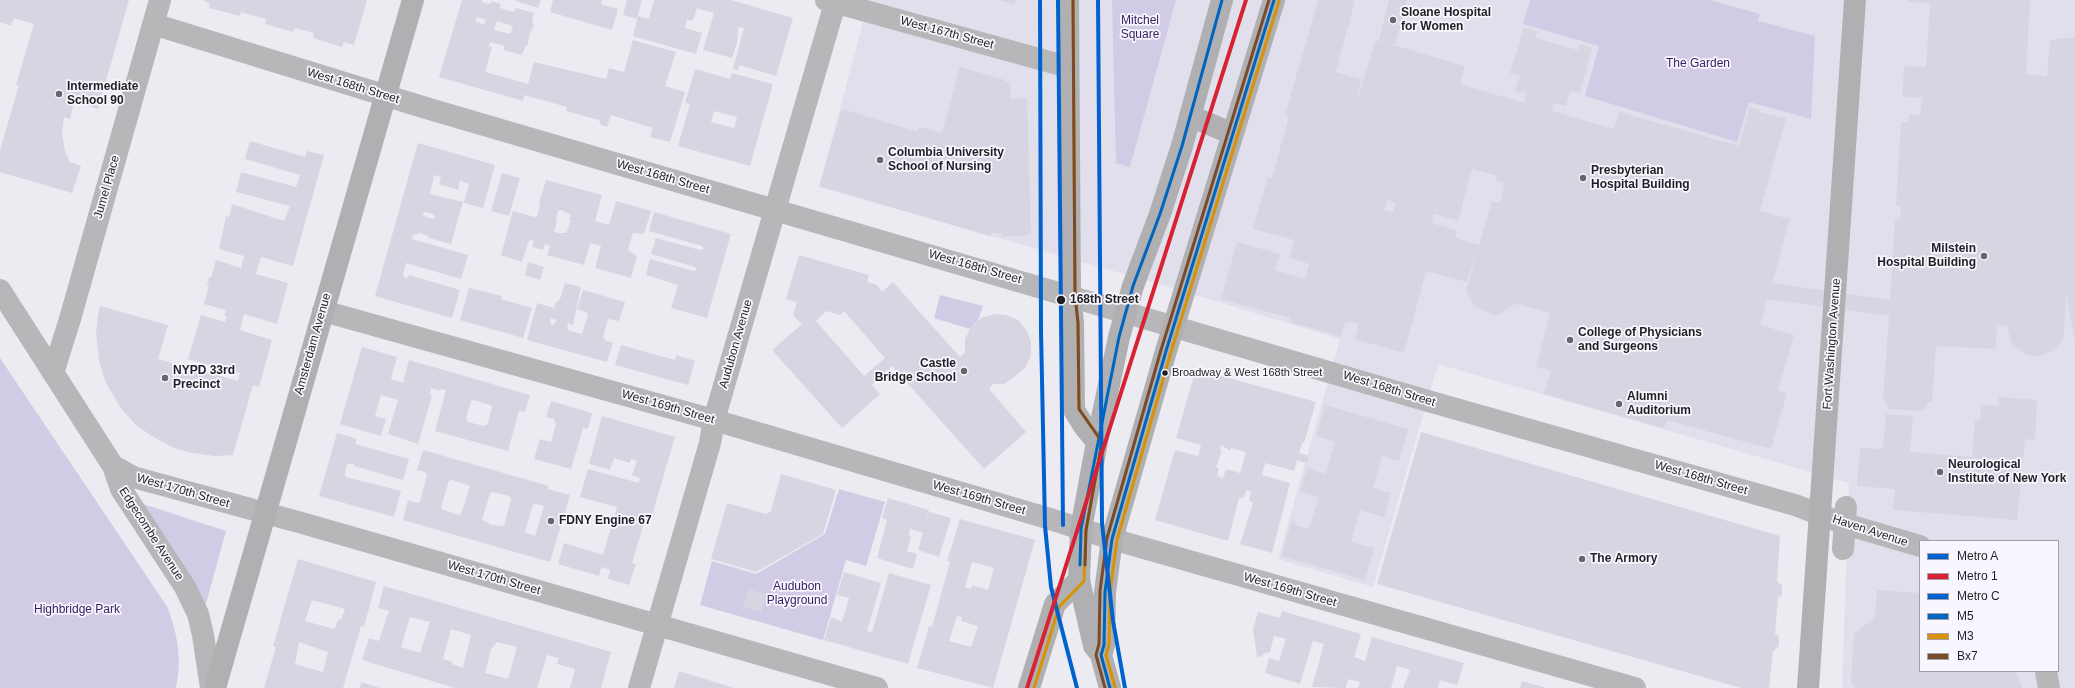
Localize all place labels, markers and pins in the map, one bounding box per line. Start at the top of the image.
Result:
place label: Sloane Hospital for Women [1401,6,1491,34]
marker: Sloane Hospital for Women [1388,15,1398,25]
place label: Intermediate School 90 [67,80,138,108]
marker: Intermediate School 90 [54,89,64,99]
place label: Columbia University School of Nursing [888,146,1004,174]
marker: Columbia University School of Nursing [875,155,885,165]
place label: Presbyterian Hospital Building [1591,164,1690,192]
marker: Presbyterian Hospital Building [1578,173,1588,183]
place label: Milstein Hospital Building [1877,242,1976,270]
marker: Milstein Hospital Building [1979,251,1989,261]
place label: 168th Street [1070,293,1139,307]
marker: 168th Street [1055,294,1067,306]
place label: College of Physicians and Surgeons [1578,326,1702,354]
marker: College of Physicians and Surgeons [1565,335,1575,345]
place label: Castle Bridge School [875,357,956,385]
place label: NYPD 33rd Precinct [173,364,235,392]
marker: Castle Bridge School [959,366,969,376]
place label: Broadway & West 168th Street [1172,366,1322,380]
marker: Broadway & West 168th Street [1160,368,1170,378]
marker: NYPD 33rd Precinct [160,373,170,383]
place label: Alumni Auditorium [1627,390,1691,418]
marker: Alumni Auditorium [1614,399,1624,409]
place label: Neurological Institute of New York [1948,458,2066,486]
marker: Neurological Institute of New York [1935,467,1945,477]
place label: FDNY Engine 67 [559,514,652,528]
marker: FDNY Engine 67 [546,516,556,526]
place label: The Armory [1590,552,1657,566]
marker: The Armory [1577,554,1587,564]

